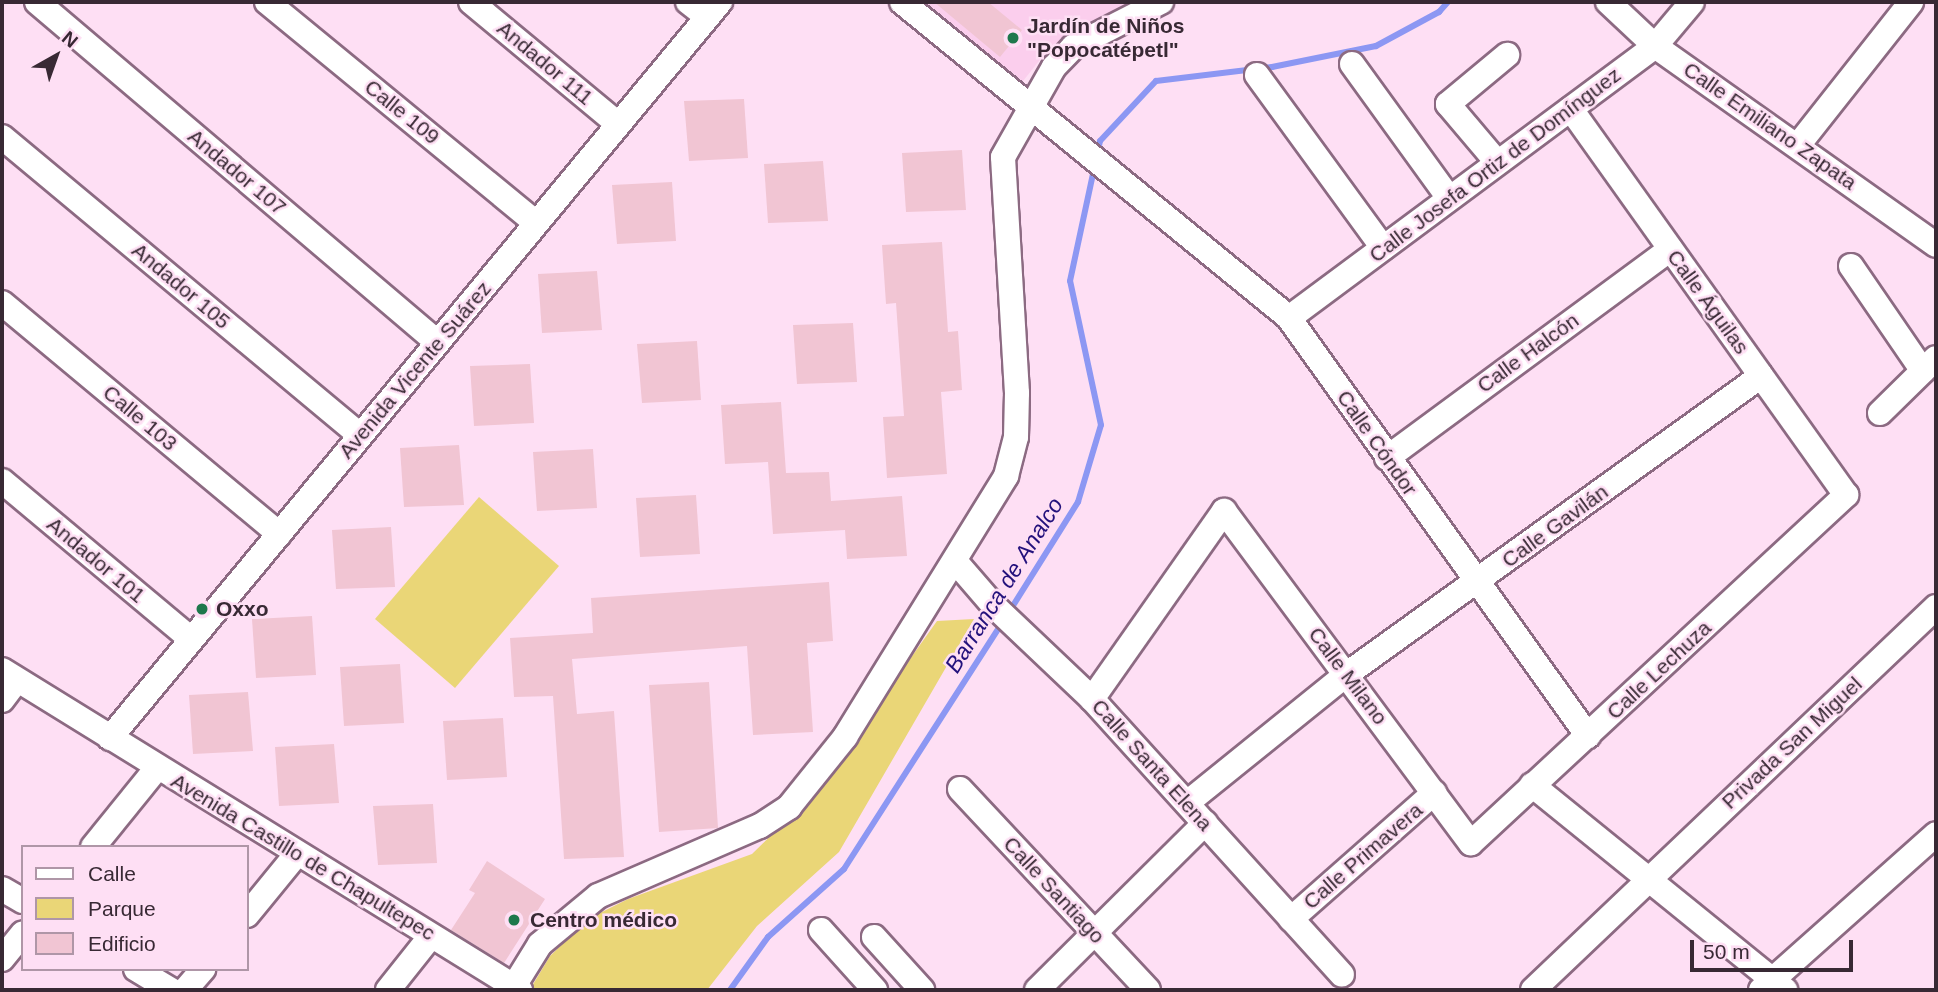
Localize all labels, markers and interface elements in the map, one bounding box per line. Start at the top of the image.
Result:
place label: Jardín de Niños "Popocatépetl" [1027,13,1185,63]
street label: Andador 111 [492,16,598,110]
north arrow [21,21,91,91]
text: N [58,27,82,52]
marker: Jardín de Niños "Popocatépetl" [1005,30,1021,46]
street label: Calle Emiliano Zapata [1679,57,1861,195]
street label: Calle Josefa Ortiz de Domínguez [1364,62,1626,268]
street label: Calle 109 [360,74,444,150]
street label: Andador 107 [183,124,291,220]
street label: Andador 105 [127,238,235,334]
street label: Calle Águilas [1662,245,1754,359]
street label: Avenida Vicente Suárez [334,276,496,464]
street label: Calle Halcón [1472,308,1584,398]
street label: Calle 103 [98,380,182,456]
street label: Calle Cóndor [1332,386,1422,500]
street label: Calle Gavilán [1497,479,1613,573]
water label: Barranca de Analco [939,492,1069,678]
street label: Andador 101 [42,512,150,608]
place label: Oxxo [216,596,269,622]
marker: Oxxo [194,601,210,617]
street label: Calle Lechuza [1602,615,1716,725]
street label: Calle Milano [1303,622,1393,730]
street label: Privada San Miguel [1717,672,1867,814]
street label: Calle Santa Elena [1086,694,1218,836]
street label: Avenida Castillo de Chapultepec [167,768,439,946]
street label: Calle Primavera [1298,797,1428,915]
street label: Calle Santiago [998,831,1110,949]
legend [21,845,248,971]
text: Calle [88,862,136,885]
text: Parque [88,897,156,920]
place label: Centro médico [530,907,677,933]
marker: Centro médico [504,910,524,930]
scale bar [1693,926,1856,970]
text: Edificio [88,932,156,955]
text: 50 m [1703,940,1750,963]

